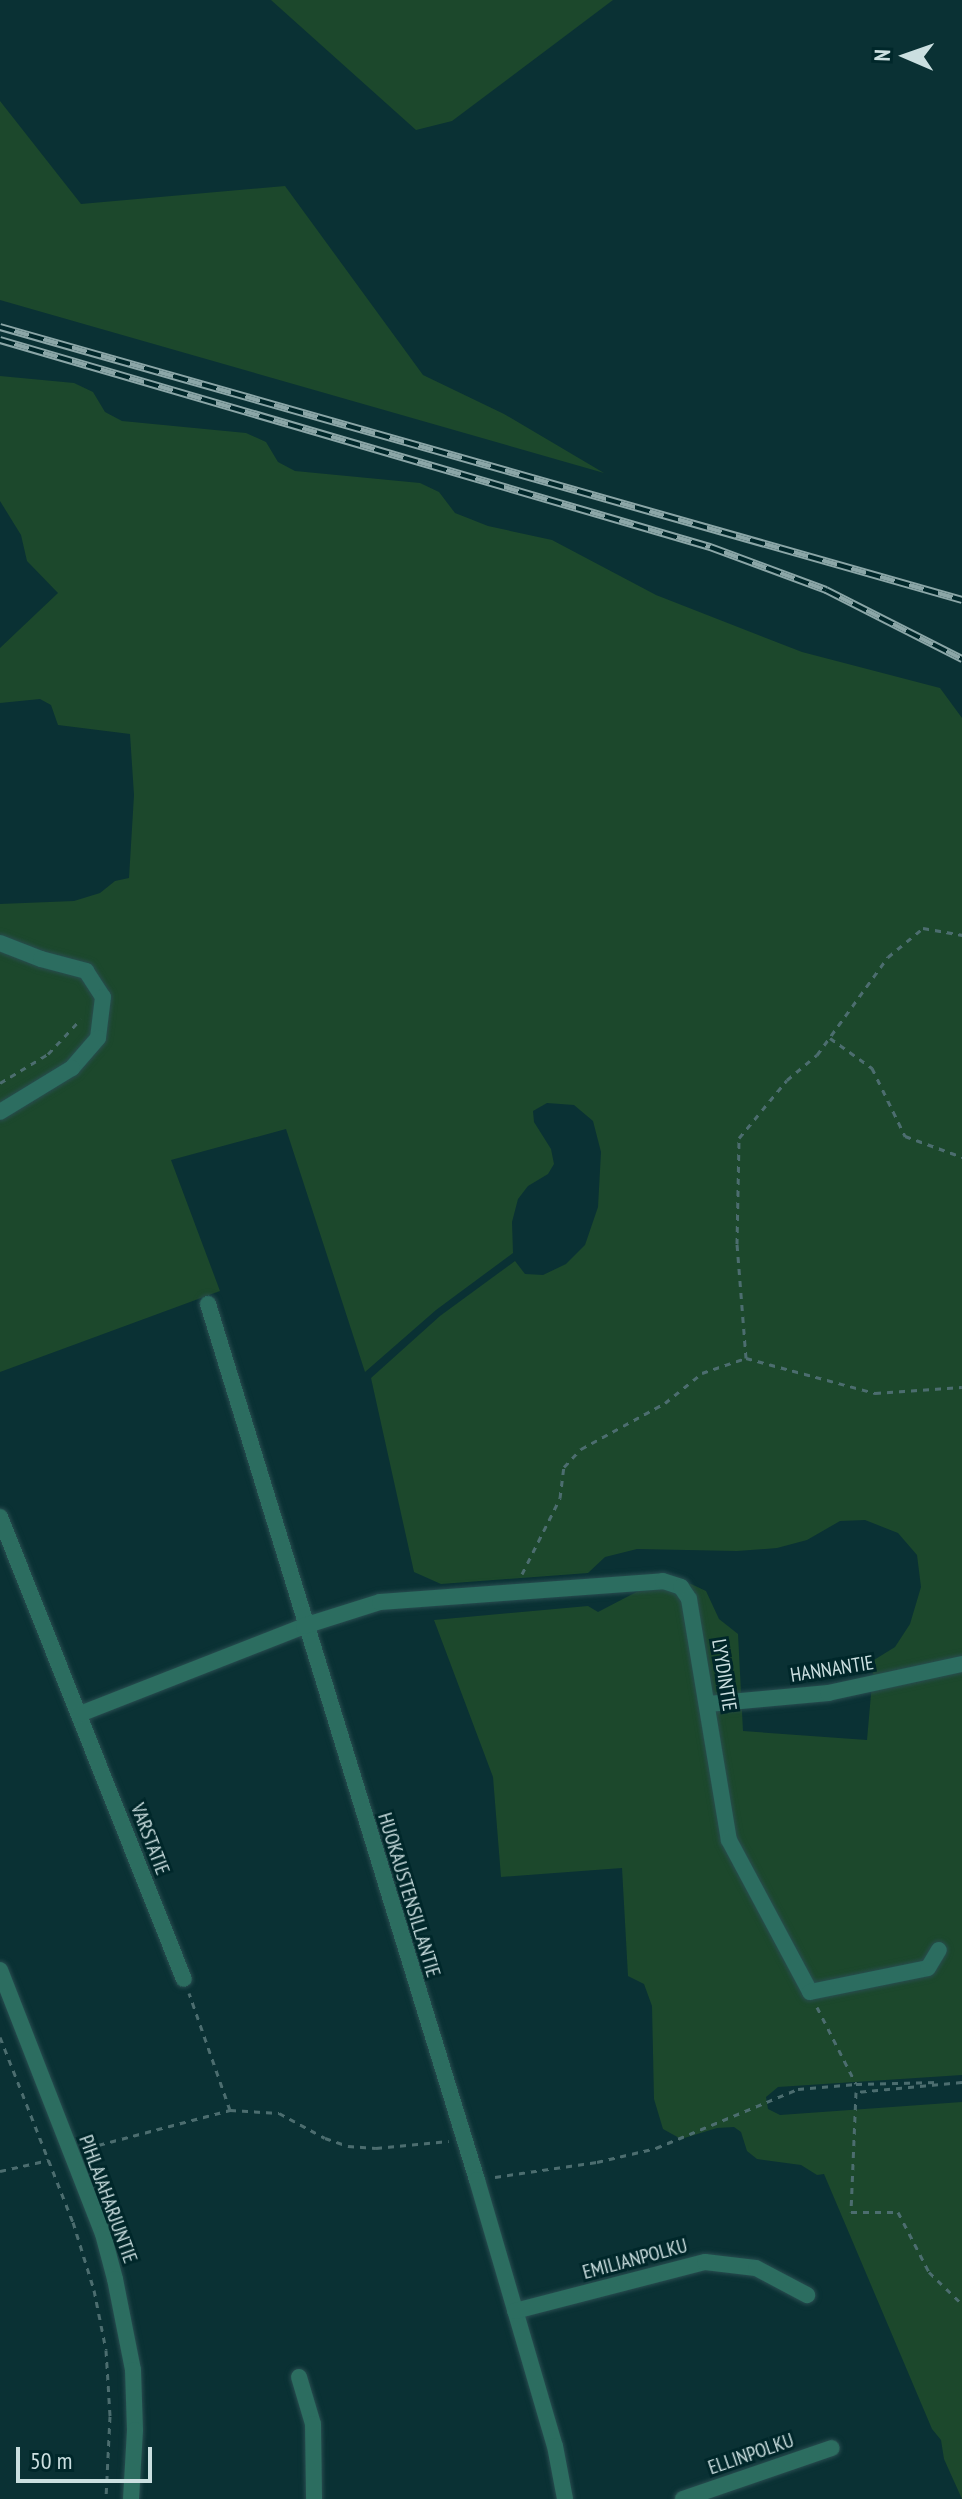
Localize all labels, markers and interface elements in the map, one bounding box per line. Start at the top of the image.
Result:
north arrow [866,16,946,96]
text: N [868,49,896,62]
street label: LYYDINTIE [706,1637,742,1713]
street label: HANNANTIE [789,1651,875,1687]
street label: VARSTATIE [125,1800,175,1878]
street label: HUOKAUSTENSILLANTIE [373,1810,445,1980]
street label: PIHLAJAHARJUNTIE [74,2132,142,2266]
street label: EMILIANPOLKU [580,2233,690,2285]
street label: ELLINPOLKU [705,2428,797,2480]
scale bar [20,2431,156,2481]
text: 50 m [30,2445,72,2476]

